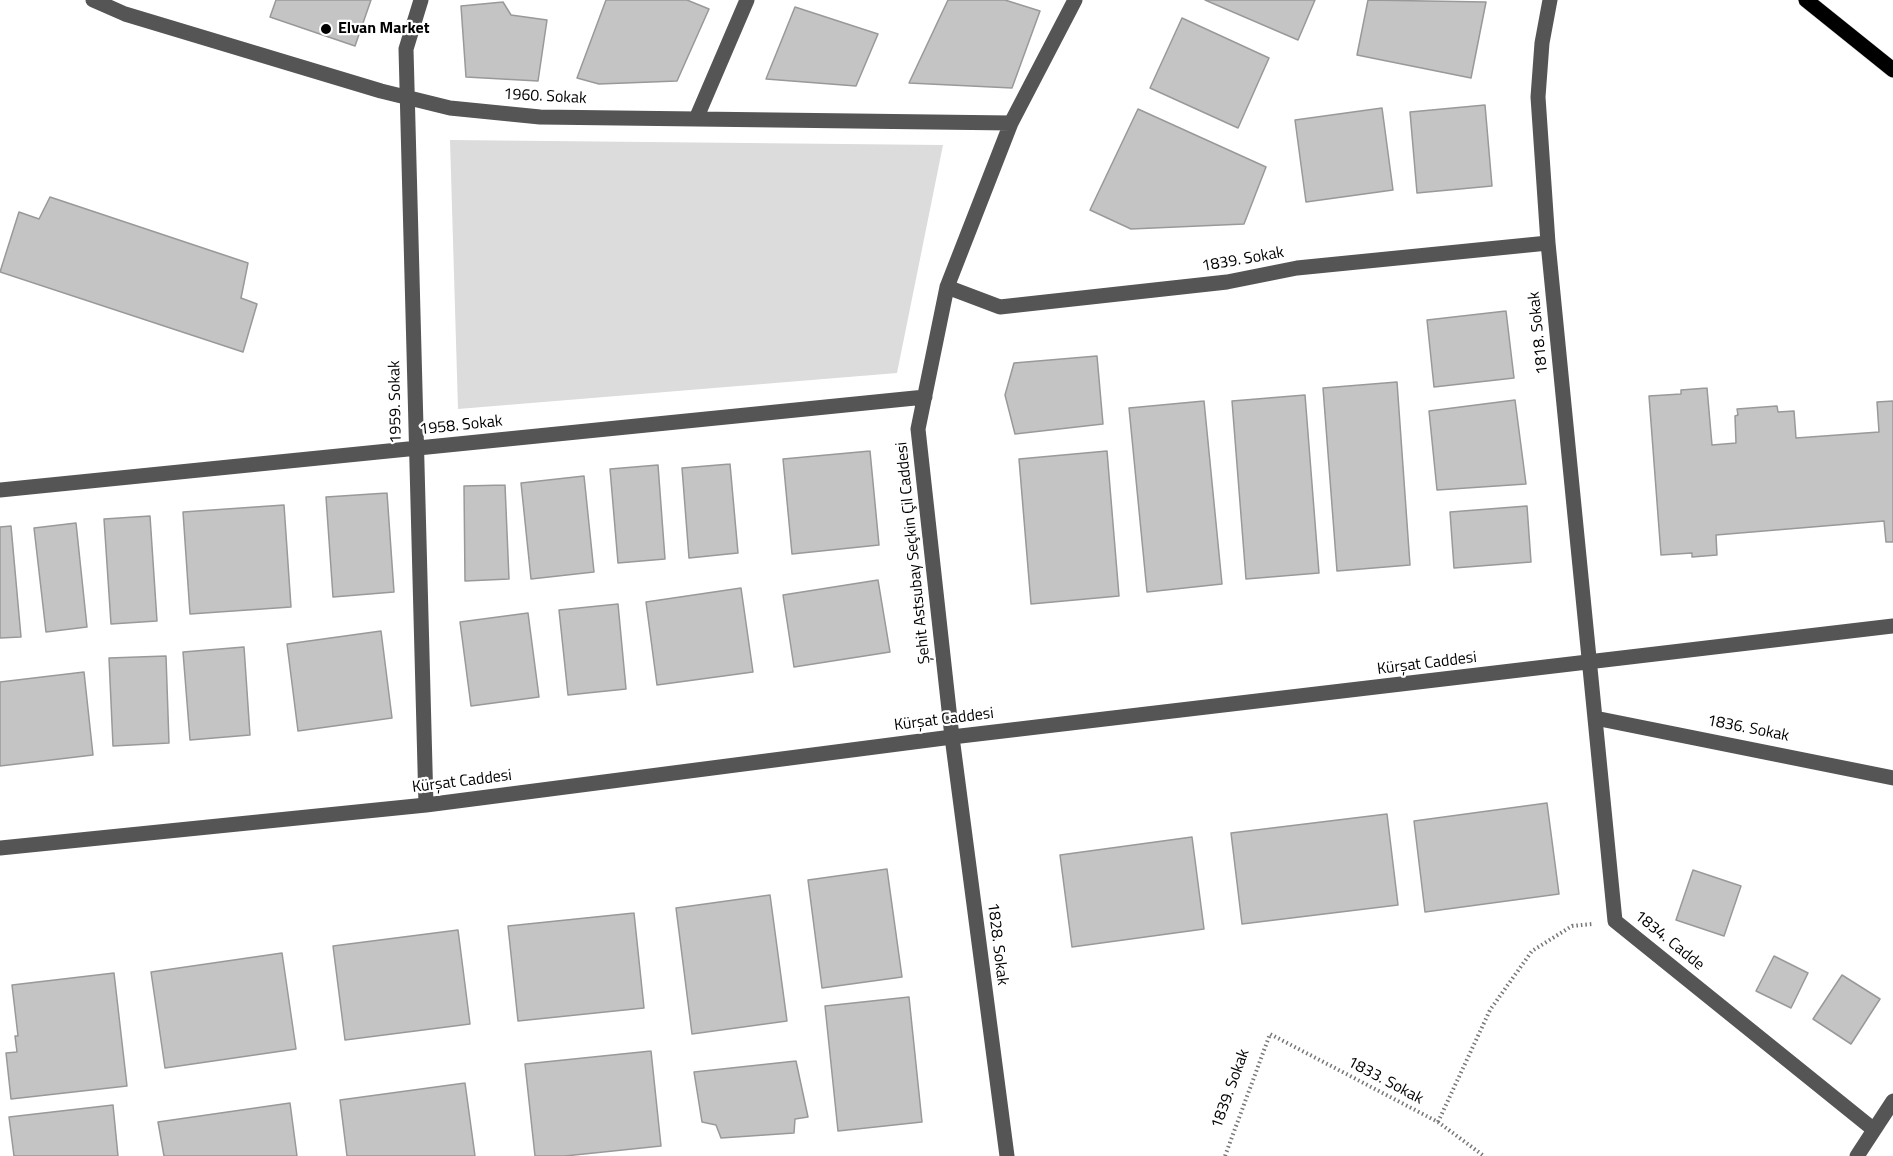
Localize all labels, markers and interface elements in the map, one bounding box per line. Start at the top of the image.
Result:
place label: Elvan Market [338,19,430,39]
marker: Elvan Market [319,22,333,36]
street label: 1960. Sokak [503,85,587,109]
street label: 1839. Sokak [1200,243,1286,277]
street label: 1818. Sokak [1525,291,1553,375]
street label: 1959. Sokak [386,360,406,444]
street label: 1958. Sokak [419,412,503,440]
street label: Şehit Astsubay Seçkin Çil Caddesi [893,441,935,665]
street label: Kürşat Caddesi [1376,648,1478,680]
street label: Kürşat Caddesi [893,704,995,736]
street label: 1836. Sokak [1705,712,1791,746]
street label: Kürşat Caddesi [411,766,513,798]
street label: 1828. Sokak [982,902,1012,986]
street label: 1834. Cadde [1630,907,1708,975]
street label: 1839. Sokak [1208,1047,1254,1131]
street label: 1833. Sokak [1344,1053,1426,1109]

